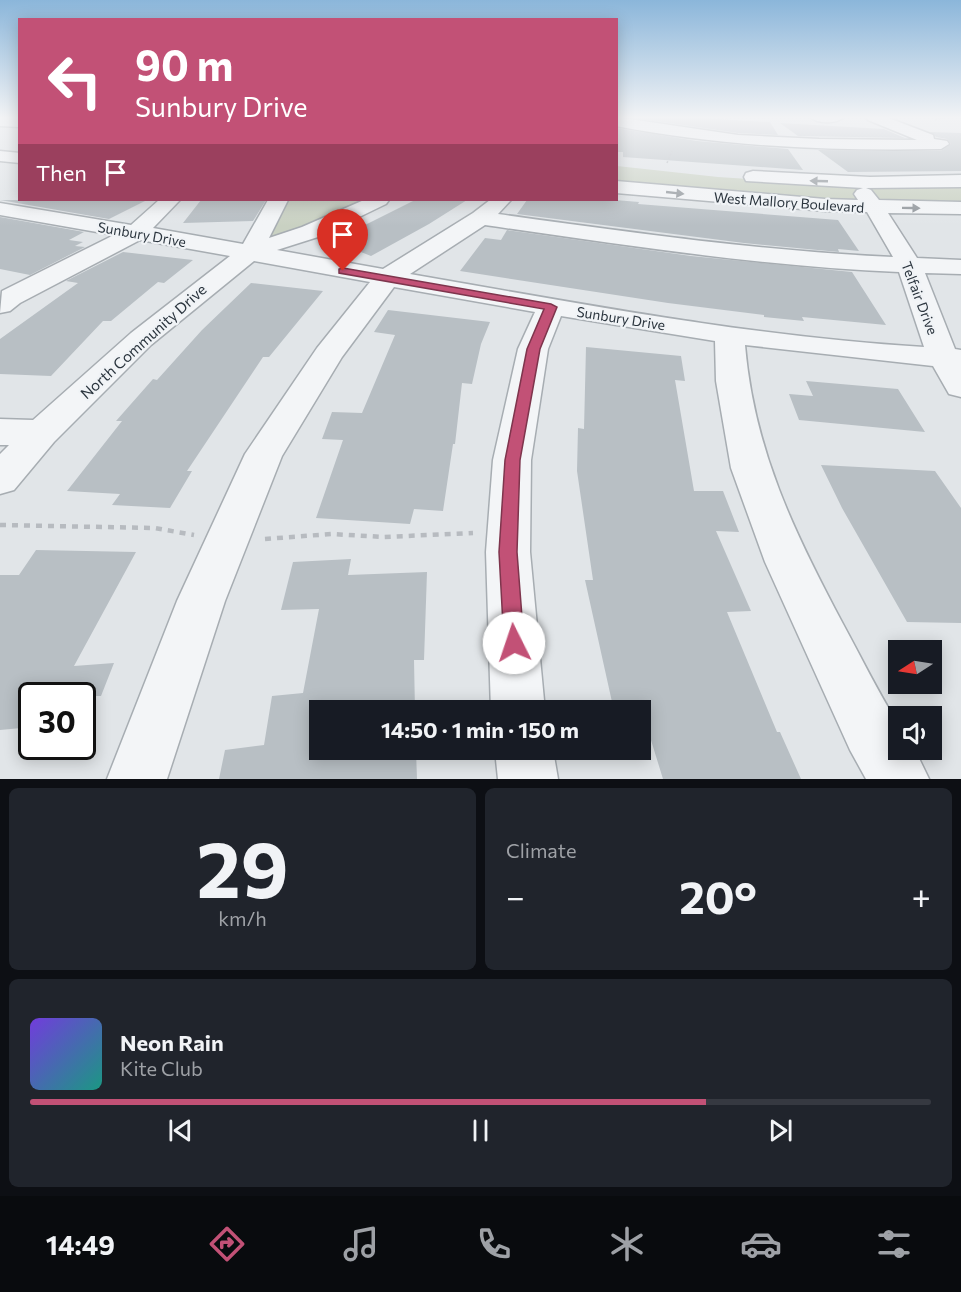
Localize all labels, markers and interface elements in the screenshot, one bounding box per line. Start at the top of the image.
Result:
text: 90 m [135,38,234,90]
icon: left [36,42,114,120]
text: Sunbury Drive [135,90,308,123]
icon: arrive [99,156,132,189]
text: Then [36,159,87,186]
one-way arrow [809,177,828,186]
one-way arrow [665,188,684,198]
street label: West Mallory Boulevard [713,188,865,216]
one-way arrow [902,203,921,213]
pin [317,209,368,271]
street label: Sunbury Drive [96,218,188,250]
icon: arrive [326,218,359,251]
street label: Telfair Drive [898,259,942,337]
street label: North Community Drive [76,280,210,402]
street label: Sunbury Drive [575,303,667,333]
position arrow [482,611,546,675]
north arrow [888,640,942,694]
map controls [888,640,942,760]
speed limit sign: 30 [18,682,96,760]
button: sound [888,706,942,760]
text: 14:50 · 1 min · 150 m [381,716,579,743]
text: 29 [196,819,289,914]
text: Climate [506,838,576,862]
text: 20° [679,868,757,923]
text: − [506,875,525,916]
text: + [912,875,931,916]
text: km/h [218,906,267,930]
text: Neon Rain [120,1029,224,1056]
text: Kite Club [120,1056,203,1080]
icon: previous [164,1114,197,1147]
icon: pause [464,1114,497,1147]
icon: next [764,1114,797,1147]
icon: directions [206,1223,248,1265]
icon: music [340,1223,382,1265]
icon: phone [473,1223,515,1265]
icon: climate [606,1223,648,1265]
icon: car [740,1223,782,1265]
icon: filters [873,1223,915,1265]
text: 14:49 [46,1228,115,1261]

